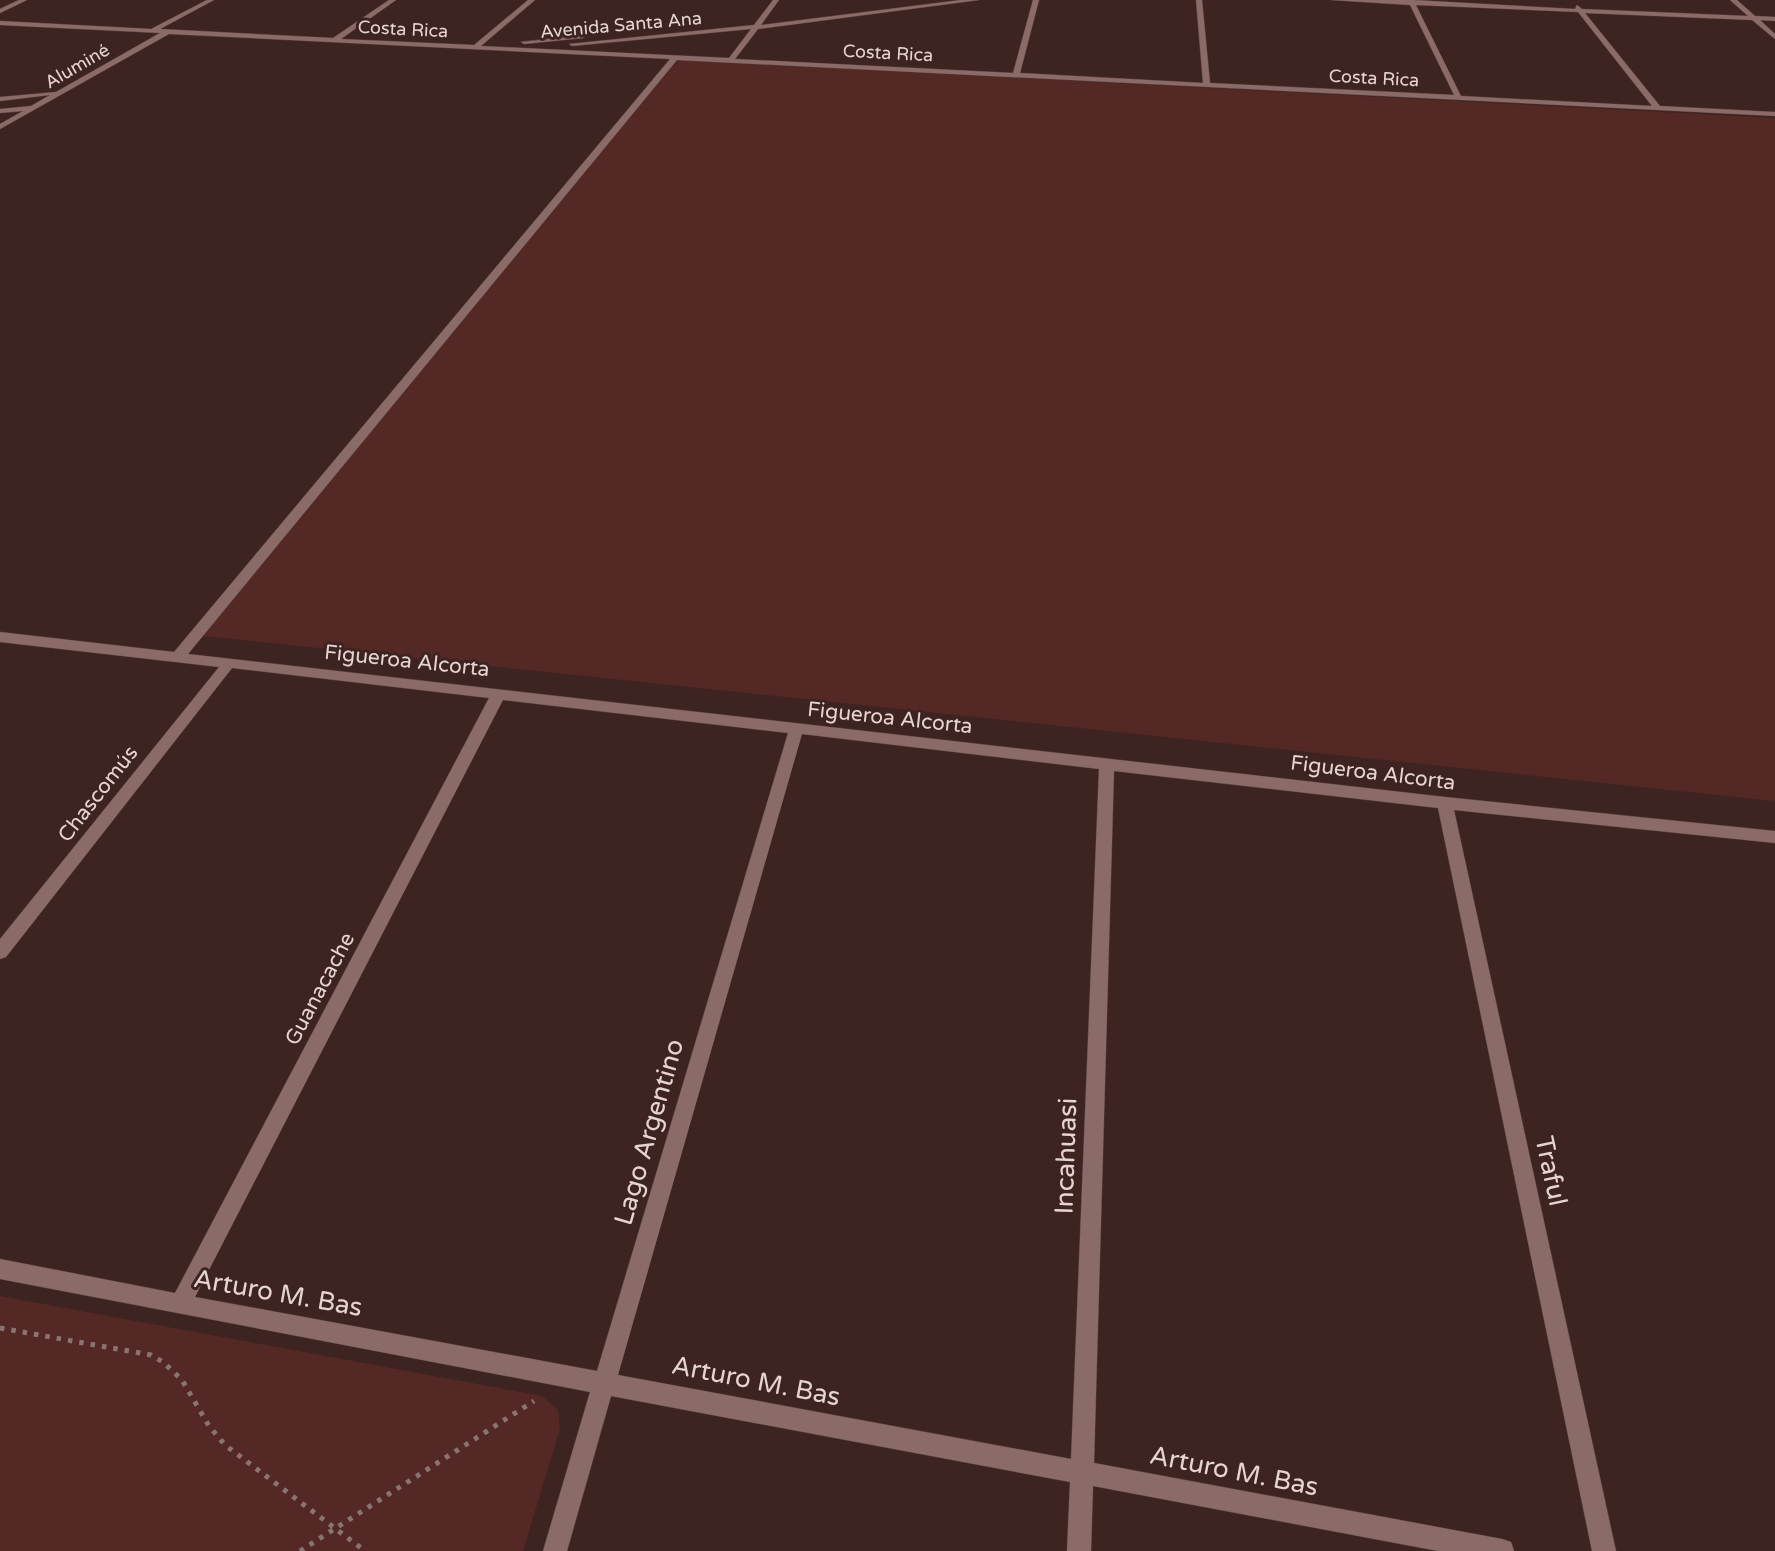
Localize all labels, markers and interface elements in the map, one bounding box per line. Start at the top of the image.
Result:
street label: Avenida Santa Ana [539,7,703,43]
street label: Costa Rica [357,16,449,42]
street label: Aluminé [41,39,113,93]
street label: Costa Rica [842,40,934,66]
street label: Costa Rica [1328,65,1420,91]
street label: Figueroa Alcorta [323,640,491,682]
street label: Figueroa Alcorta [806,697,974,739]
street label: Chascomús [53,741,143,847]
street label: Figueroa Alcorta [1289,750,1457,796]
street label: Guanacache [280,928,360,1050]
street label: Lago Argentino [608,1035,690,1229]
street label: Incahuasi [1048,1097,1084,1215]
street label: Traful [1528,1133,1574,1209]
street label: Arturo M. Bas [191,1263,365,1323]
street label: Arturo M. Bas [669,1349,843,1413]
street label: Arturo M. Bas [1147,1439,1321,1503]

